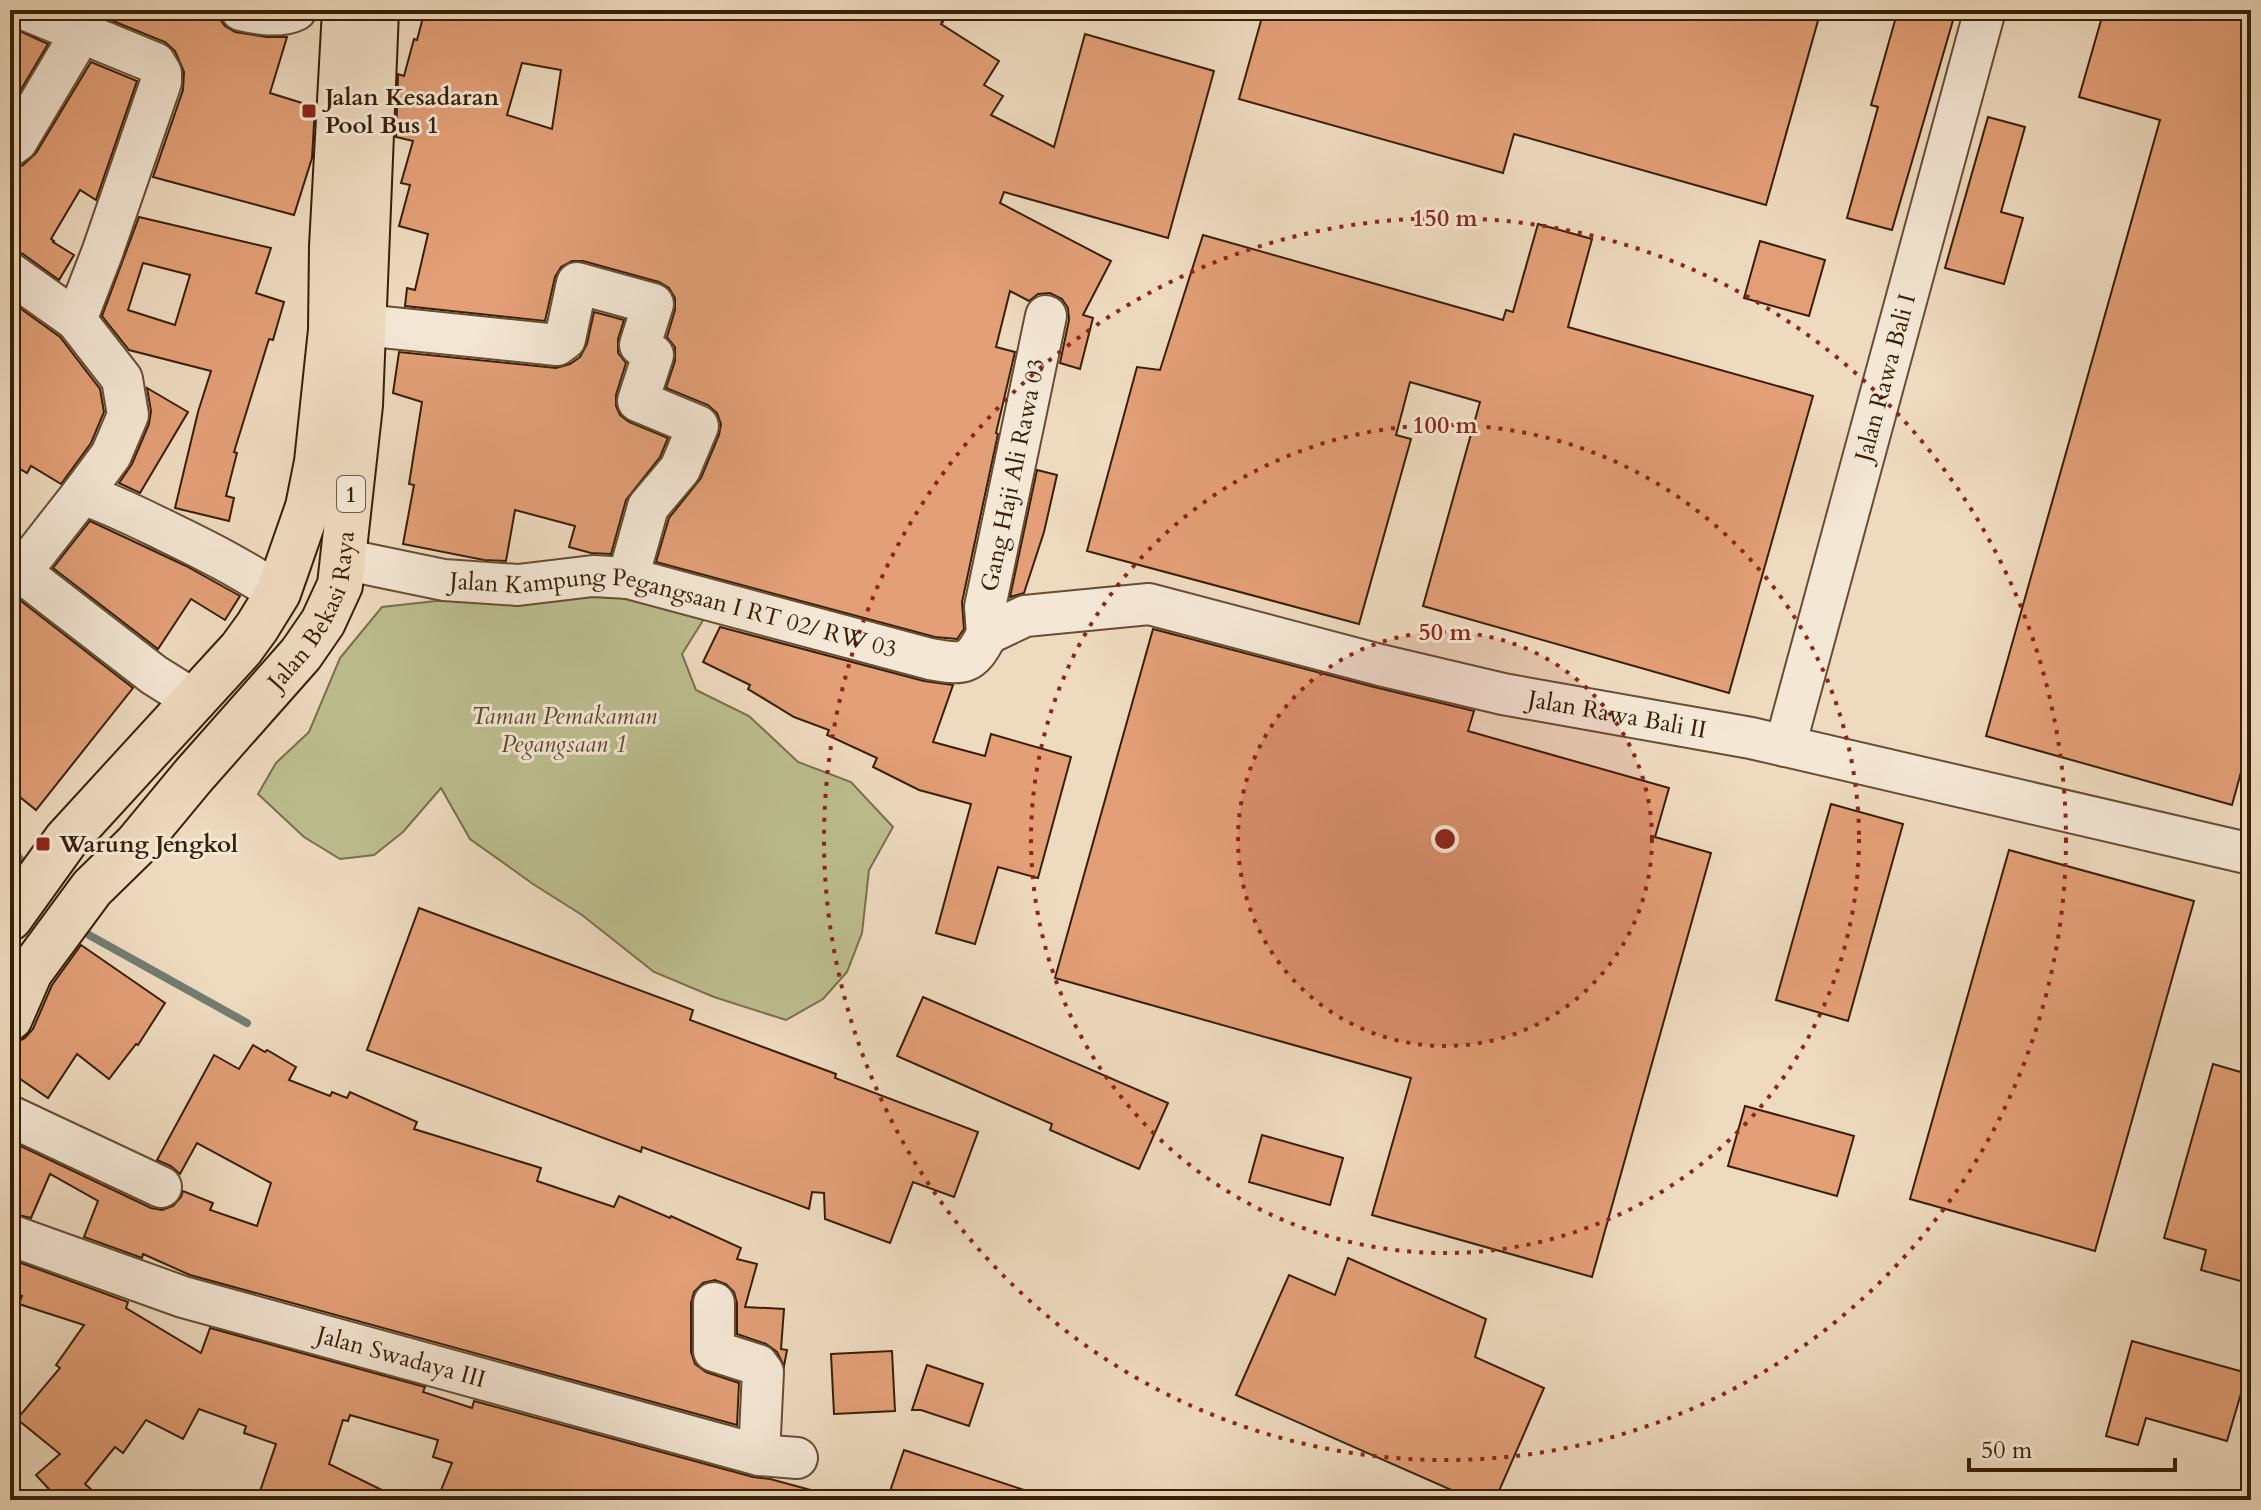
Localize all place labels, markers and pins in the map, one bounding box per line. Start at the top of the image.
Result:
place label: Jalan Kesadaran Pool Bus 1 [322,81,500,142]
marker: Jalan Kesadaran Pool Bus 1 [300,102,318,120]
centre of rings [1431,825,1459,853]
place label: Warung Jengkol [58,828,238,861]
marker: Warung Jengkol [34,835,52,853]

